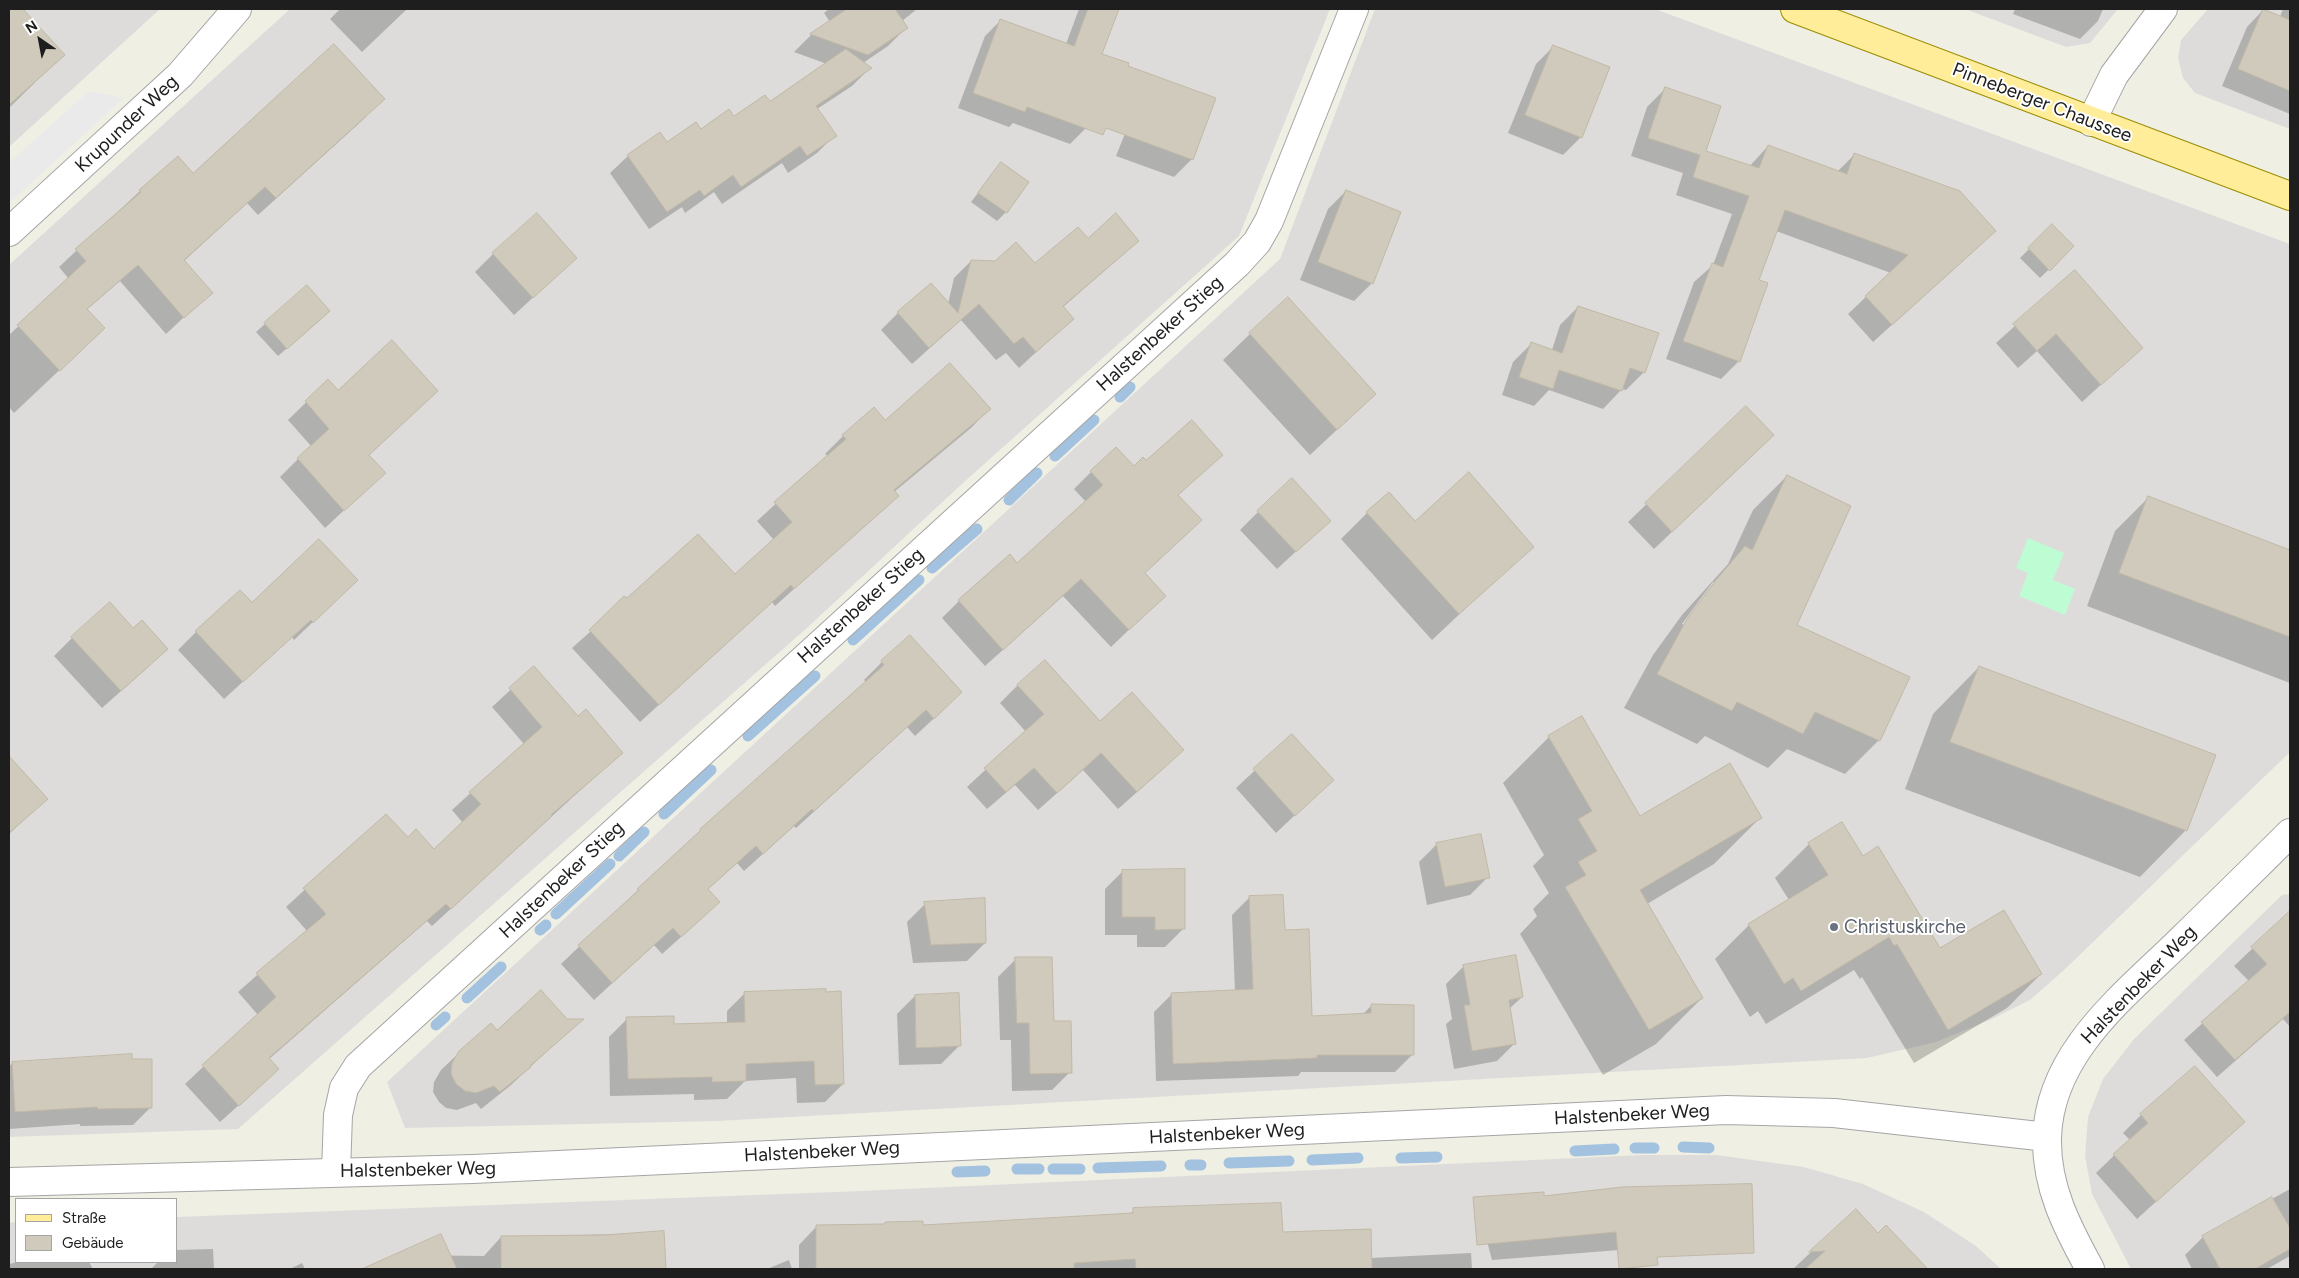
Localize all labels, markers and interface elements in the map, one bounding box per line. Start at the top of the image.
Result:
north arrow [15,15,65,65]
text: N [22,17,41,37]
street label: Pinneberger Chaussee [1949,58,2135,148]
street label: Krupunder Weg [71,70,183,178]
street label: Halstenbeker Stieg [1092,271,1228,397]
street label: Halstenbeker Stieg [793,543,929,669]
street label: Halstenbeker Stieg [495,816,629,944]
place label: Christuskirche [1844,916,1966,938]
marker: Christuskirche [1828,921,1840,933]
street label: Halstenbeker Weg [2077,921,2201,1049]
street label: Halstenbeker Weg [1553,1100,1711,1130]
street label: Halstenbeker Weg [1148,1119,1306,1149]
street label: Halstenbeker Weg [743,1137,901,1167]
street label: Halstenbeker Weg [340,1157,496,1183]
legend [15,1198,178,1263]
text: Straße [62,1209,106,1227]
text: Gebäude [62,1234,123,1252]

